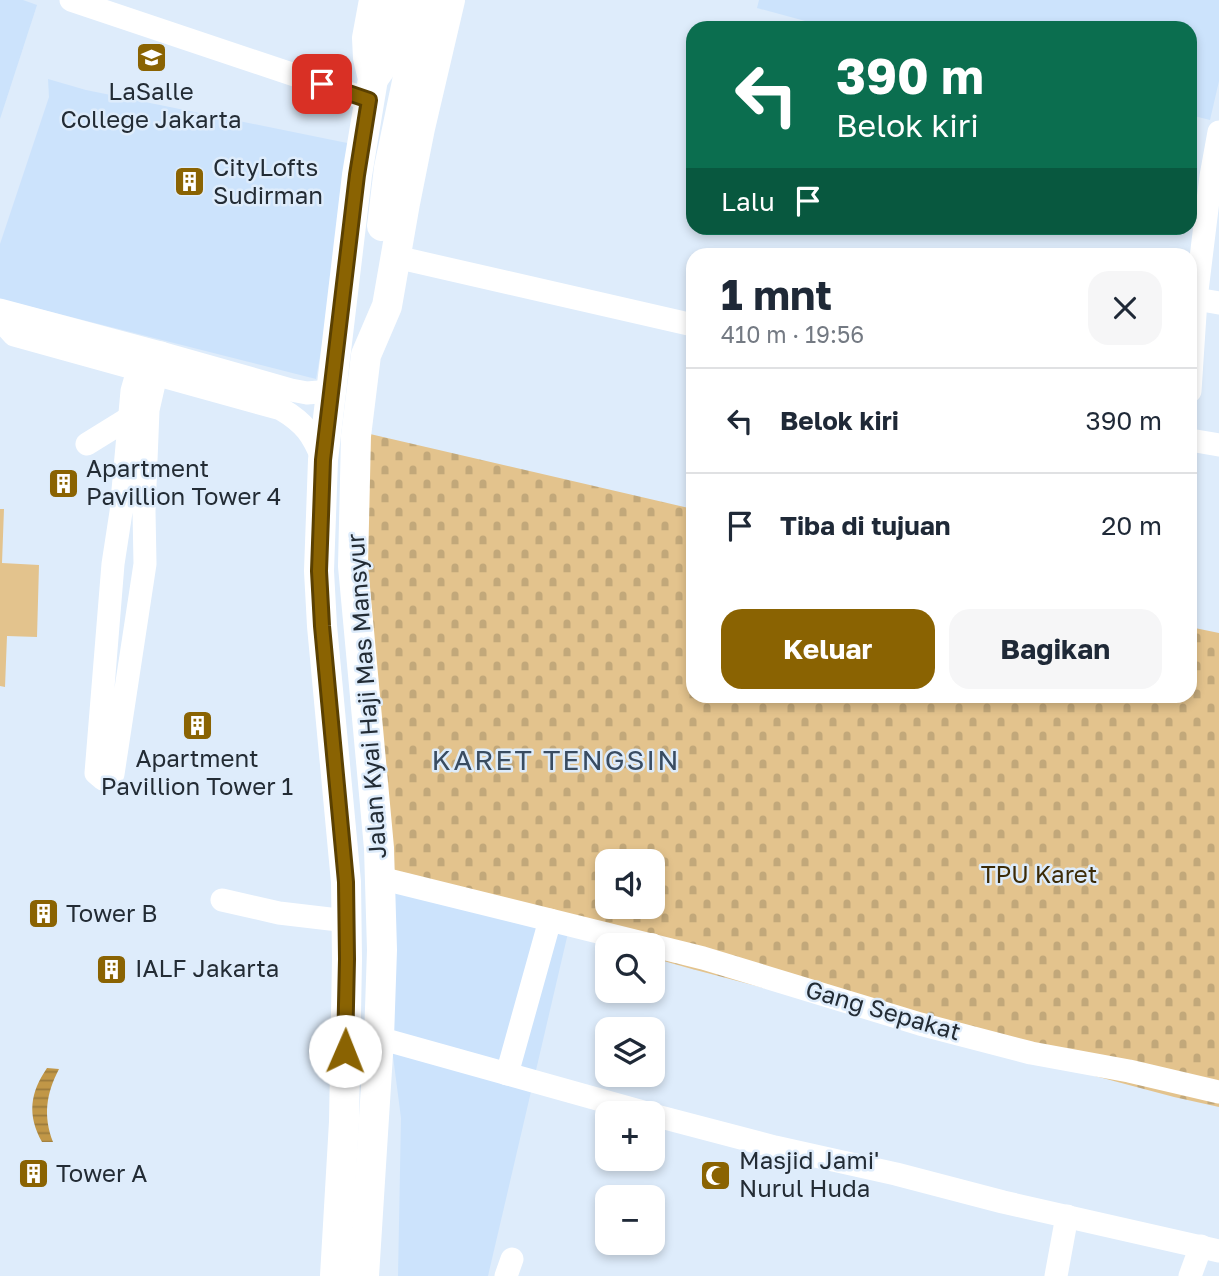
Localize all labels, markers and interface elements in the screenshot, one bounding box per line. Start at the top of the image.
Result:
school or university icon: LaSalle College Jakarta [134,41,168,75]
text: 390 m [836,46,984,105]
icon: left [721,49,812,140]
pin [292,54,352,114]
icon: arrive [303,65,341,103]
place label: LaSalle College Jakarta [60,76,242,133]
text: Belok kiri [836,106,979,144]
place label: CityLofts Sudirman [213,152,323,209]
building icon: CityLofts Sudirman [173,165,207,199]
icon: arrive [789,182,827,220]
text: Lalu [721,186,775,217]
text: 1 mnt [721,269,832,319]
button: close [1088,271,1162,345]
text: 410 m · 19:56 [721,320,864,348]
icon: left [721,402,759,440]
text: Belok kiri [780,405,899,436]
text: 390 m [1085,405,1162,436]
place label: Apartment Pavillion Tower 4 [86,453,281,510]
building icon: Apartment Pavillion Tower 4 [46,466,80,500]
icon: arrive [721,507,759,545]
text: Tiba di tujuan [780,510,950,541]
text: 20 m [1101,510,1162,541]
street label: Jalan Kyai Haji Mas Mansyur [340,533,391,860]
button: Keluar [721,609,935,689]
button: Bagikan [949,609,1162,689]
building icon: Apartment Pavillion Tower 1 [180,708,214,742]
place label: Apartment Pavillion Tower 1 [101,743,293,800]
district label: KARET TENGSIN [432,743,680,776]
map controls [595,849,665,1255]
button: sound [595,849,665,919]
park label: TPU Karet [981,859,1097,888]
building icon: Tower B [26,897,60,931]
place label: Tower B [66,898,157,927]
button: search [595,933,665,1003]
building icon: IALF Jakarta [95,952,129,986]
place label: IALF Jakarta [135,953,279,982]
street label: Gang Sepakat [803,974,964,1046]
position arrow [308,1014,382,1088]
button: layers [595,1017,665,1087]
button: + [595,1101,665,1171]
place label: Masjid Jami' Nurul Huda [739,1145,879,1202]
building icon: Tower A [16,1157,50,1191]
place label: Tower A [56,1158,147,1187]
mosque icon: Masjid Jami' Nurul Huda [699,1158,733,1192]
button: − [595,1185,665,1255]

